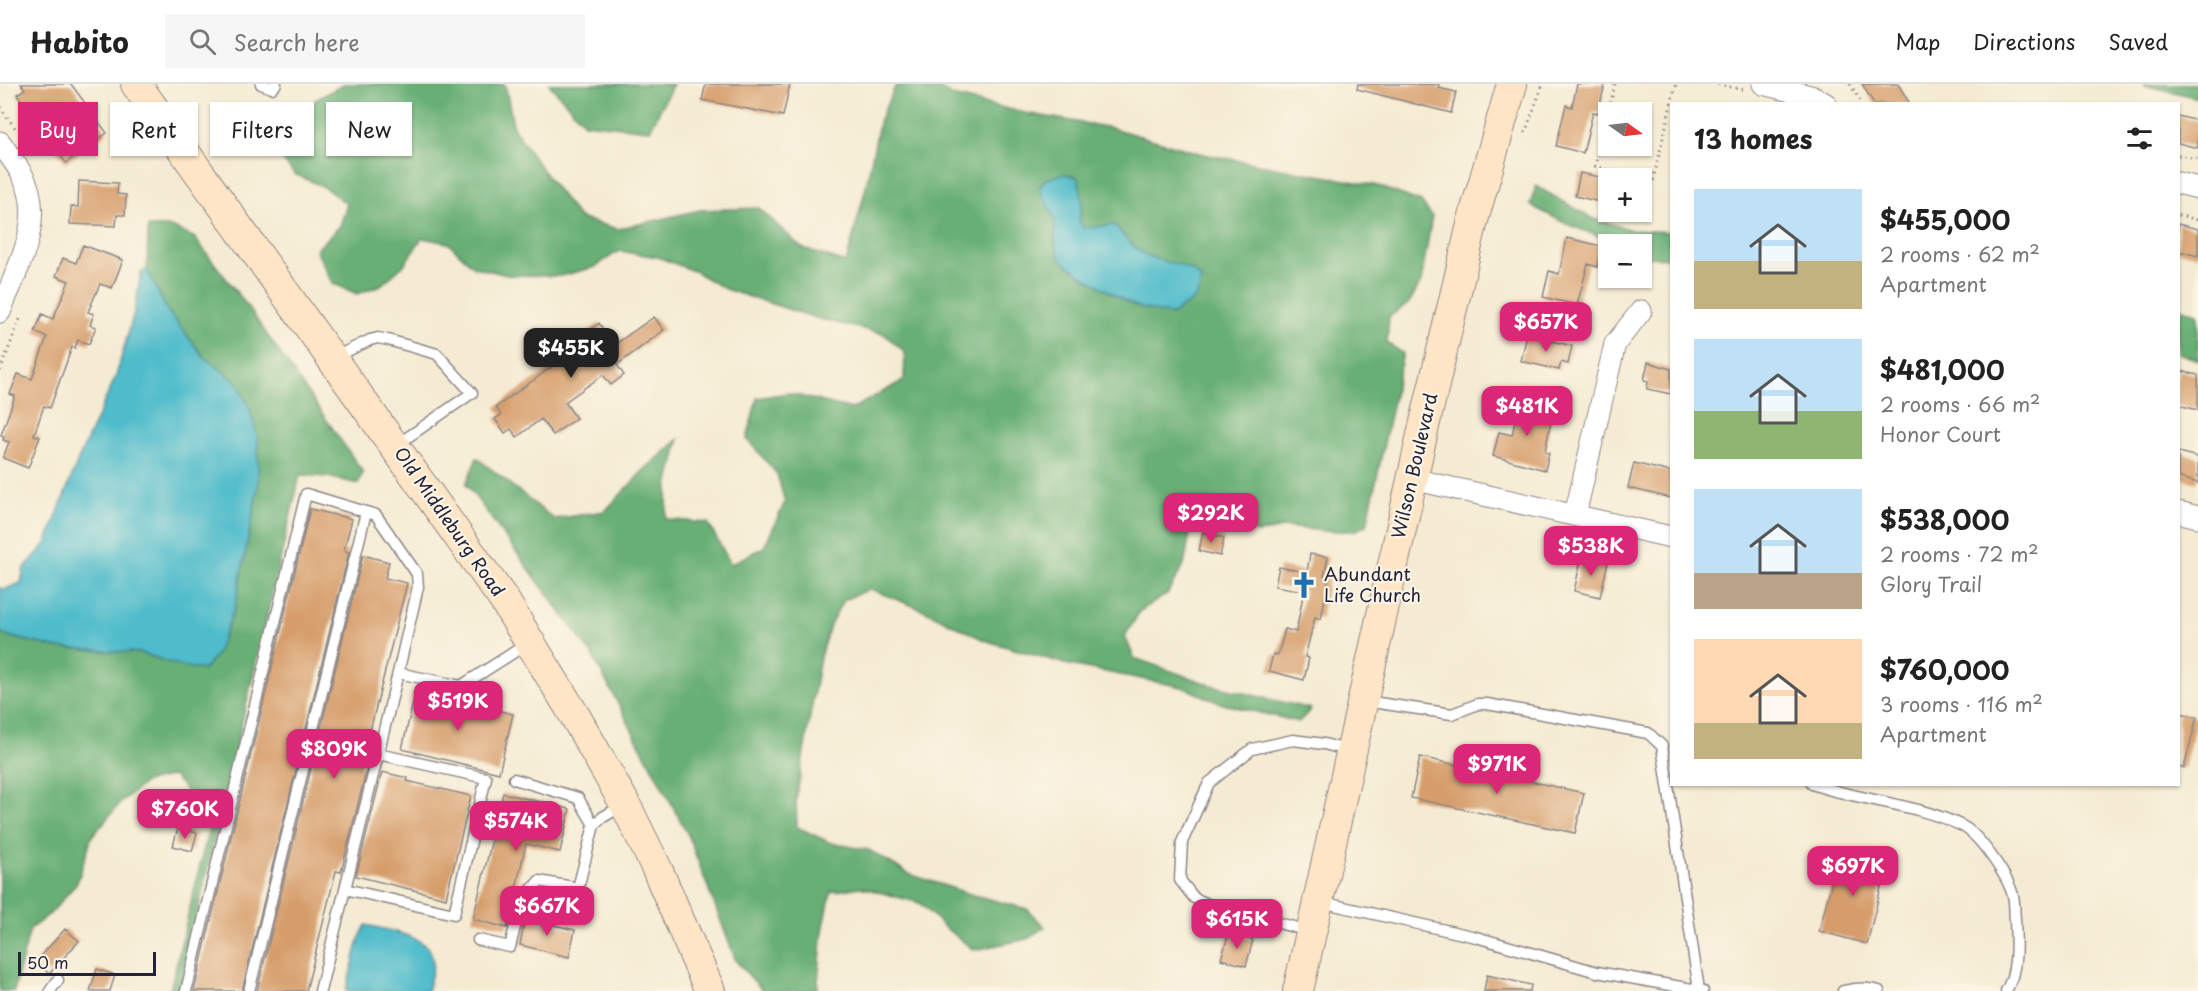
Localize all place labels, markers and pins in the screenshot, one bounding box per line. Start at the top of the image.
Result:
pin: $657K [1504,302,1588,353]
pin: $455K [529,328,613,379]
pin: $481K [1485,386,1569,437]
pin: $292K [1169,493,1253,544]
pin: $538K [1549,526,1633,577]
place label: Abundant Life Church [1324,560,1421,608]
church icon: Abundant Life Church [1289,570,1319,600]
pin: $519K [416,681,500,732]
pin: $809K [292,729,376,780]
pin: $971K [1455,744,1539,795]
pin: $760K [143,789,227,840]
pin: $574K [474,801,558,852]
pin: $697K [1811,846,1895,897]
pin: $667K [505,886,589,937]
pin: $615K [1195,899,1279,950]

